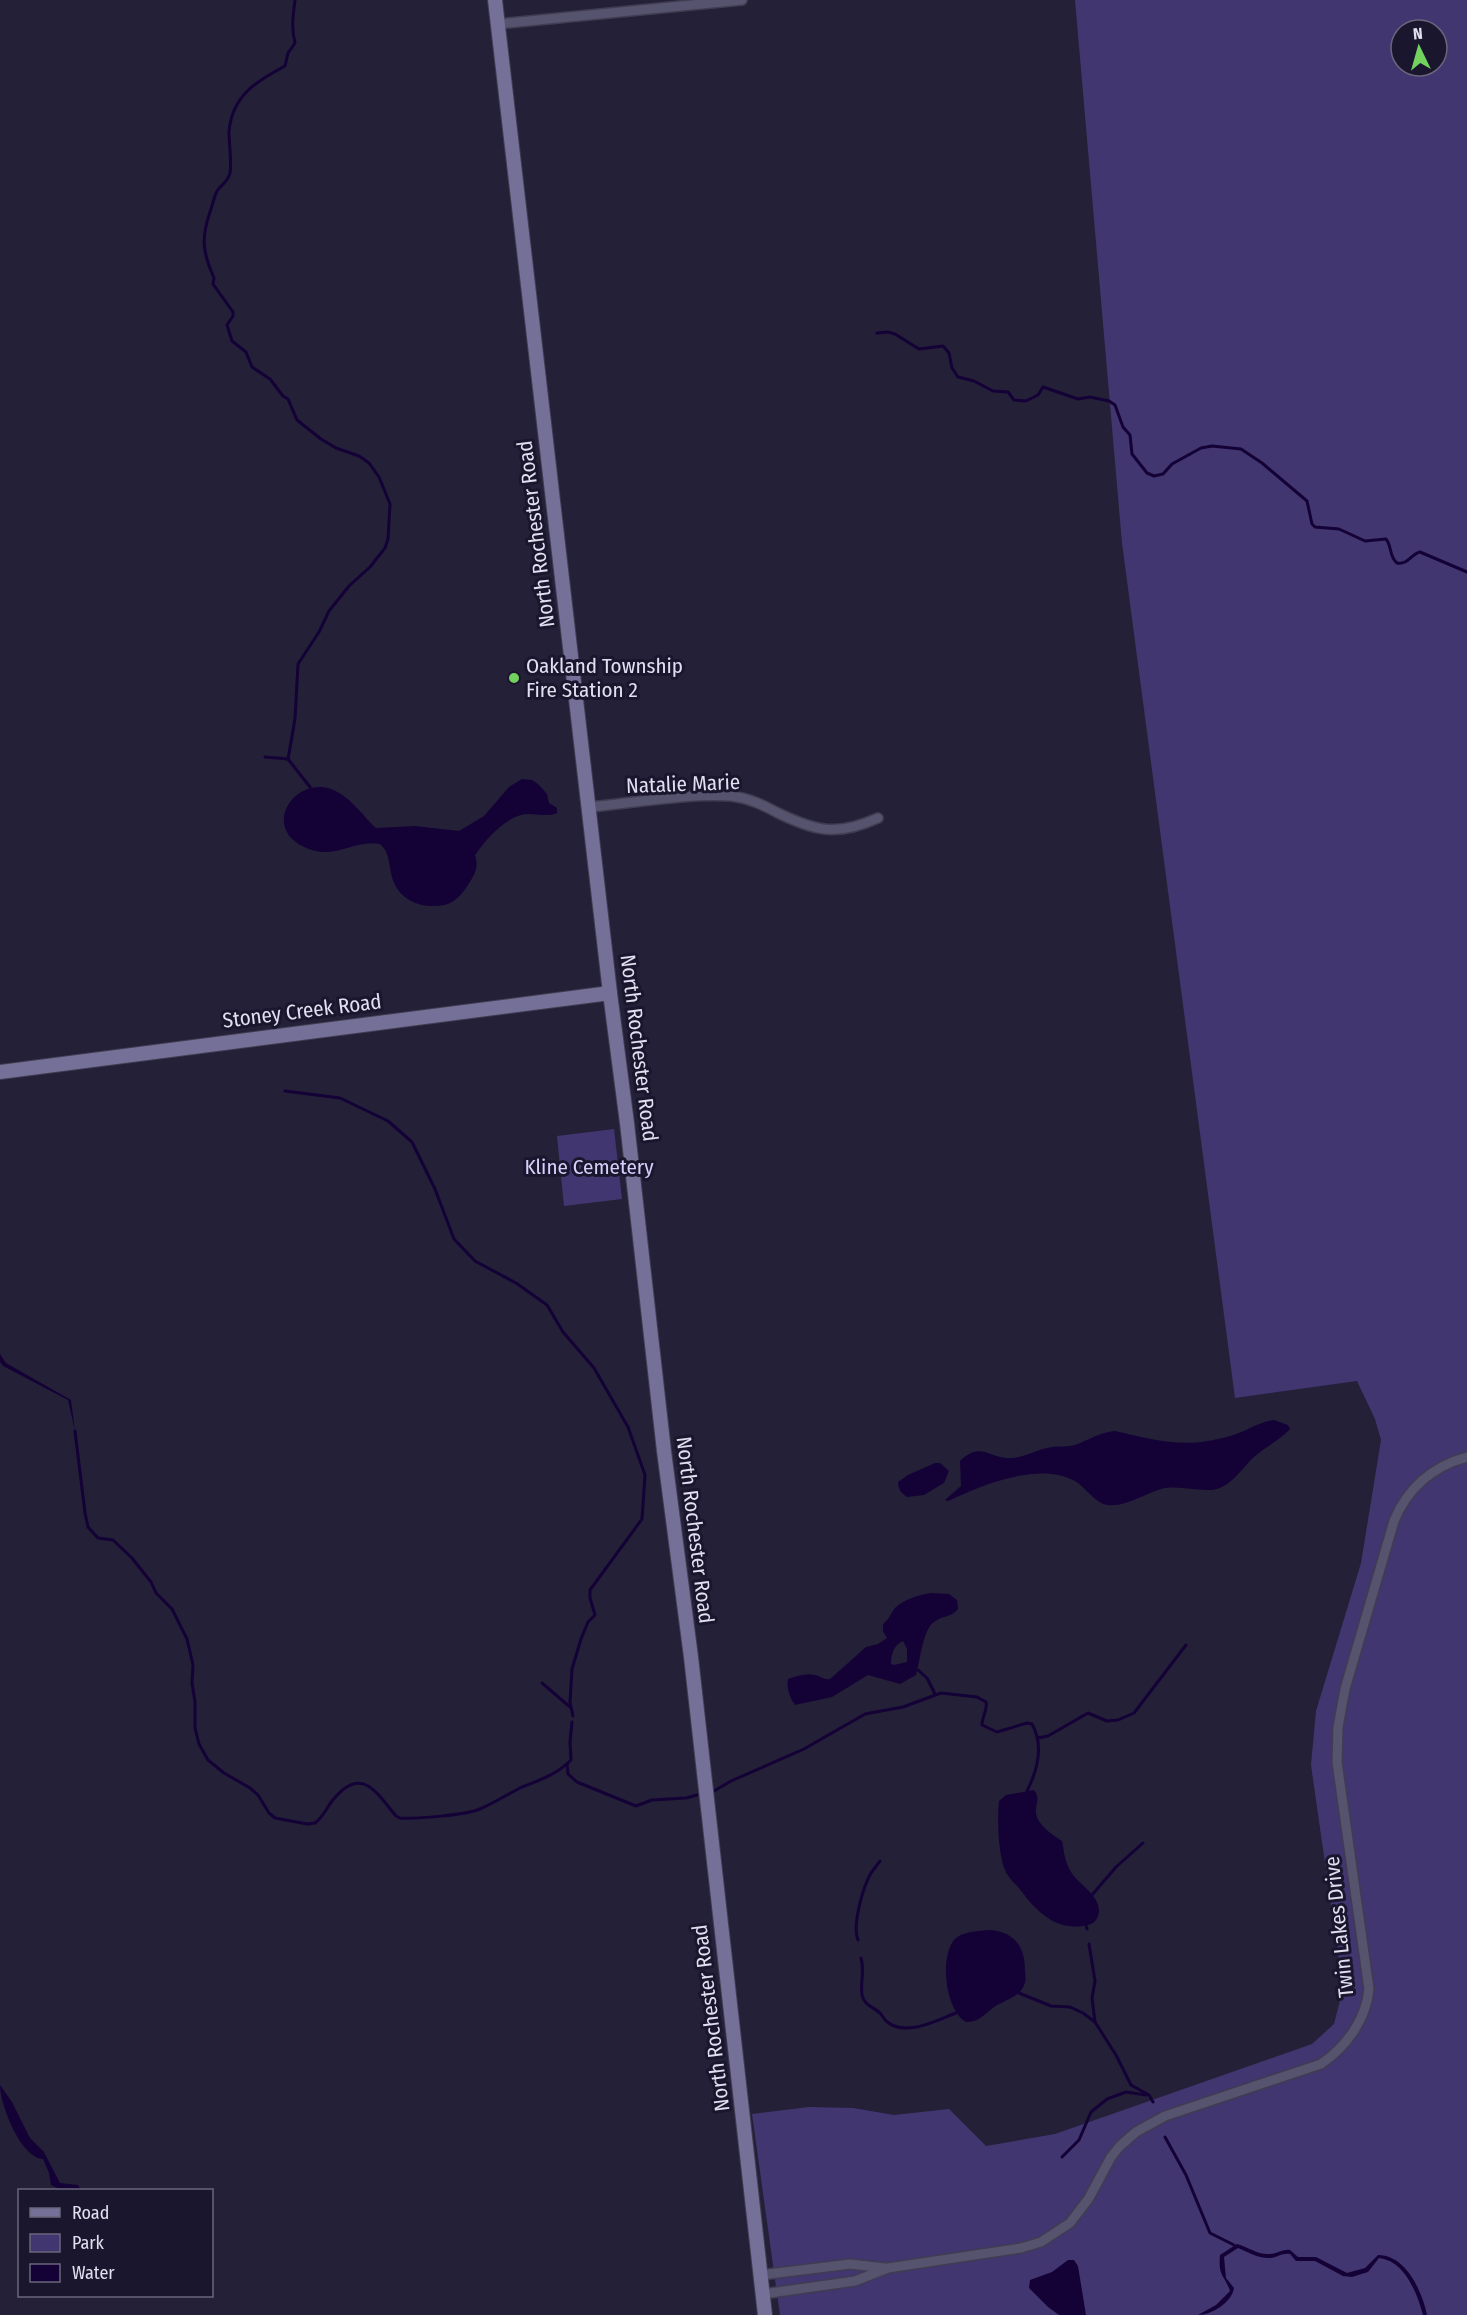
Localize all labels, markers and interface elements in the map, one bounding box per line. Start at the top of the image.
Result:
north arrow [1389,18,1449,78]
text: N [1412,24,1423,43]
street label: North Rochester Road [512,439,560,629]
place label: Oakland Township Fire Station 2 [526,653,683,703]
marker: Oakland Township Fire Station 2 [507,671,521,685]
street label: Natalie Marie [625,769,741,799]
street label: North Rochester Road [615,953,663,1143]
street label: Stoney Creek Road [221,988,383,1034]
park label: Kline Cemetery [524,1154,654,1180]
street label: North Rochester Road [671,1435,719,1625]
street label: Twin Lakes Drive [1319,1855,1359,1999]
street label: North Rochester Road [687,1923,735,2113]
legend [18,2189,213,2297]
text: Road [72,2202,109,2224]
text: Park [72,2232,105,2254]
text: Water [72,2262,115,2284]

